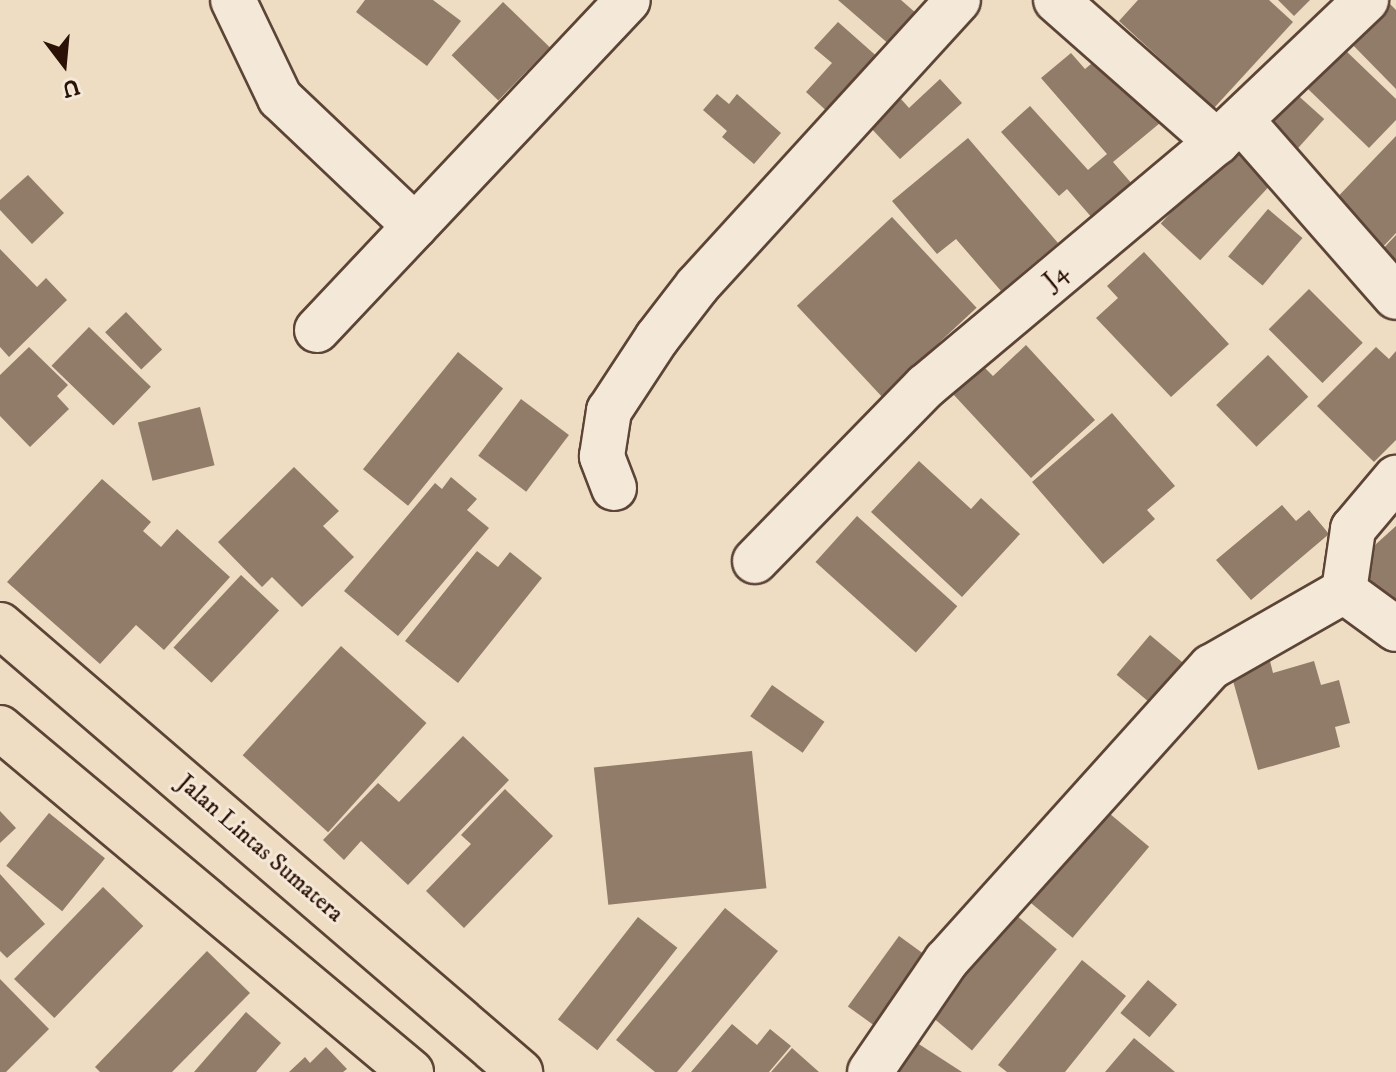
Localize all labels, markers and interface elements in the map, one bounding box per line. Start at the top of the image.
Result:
north arrow [24,24,104,104]
text: U [59,72,83,103]
street label: J4 [1038,258,1074,296]
street label: Jalan Lintas Sumatera [171,769,349,929]

